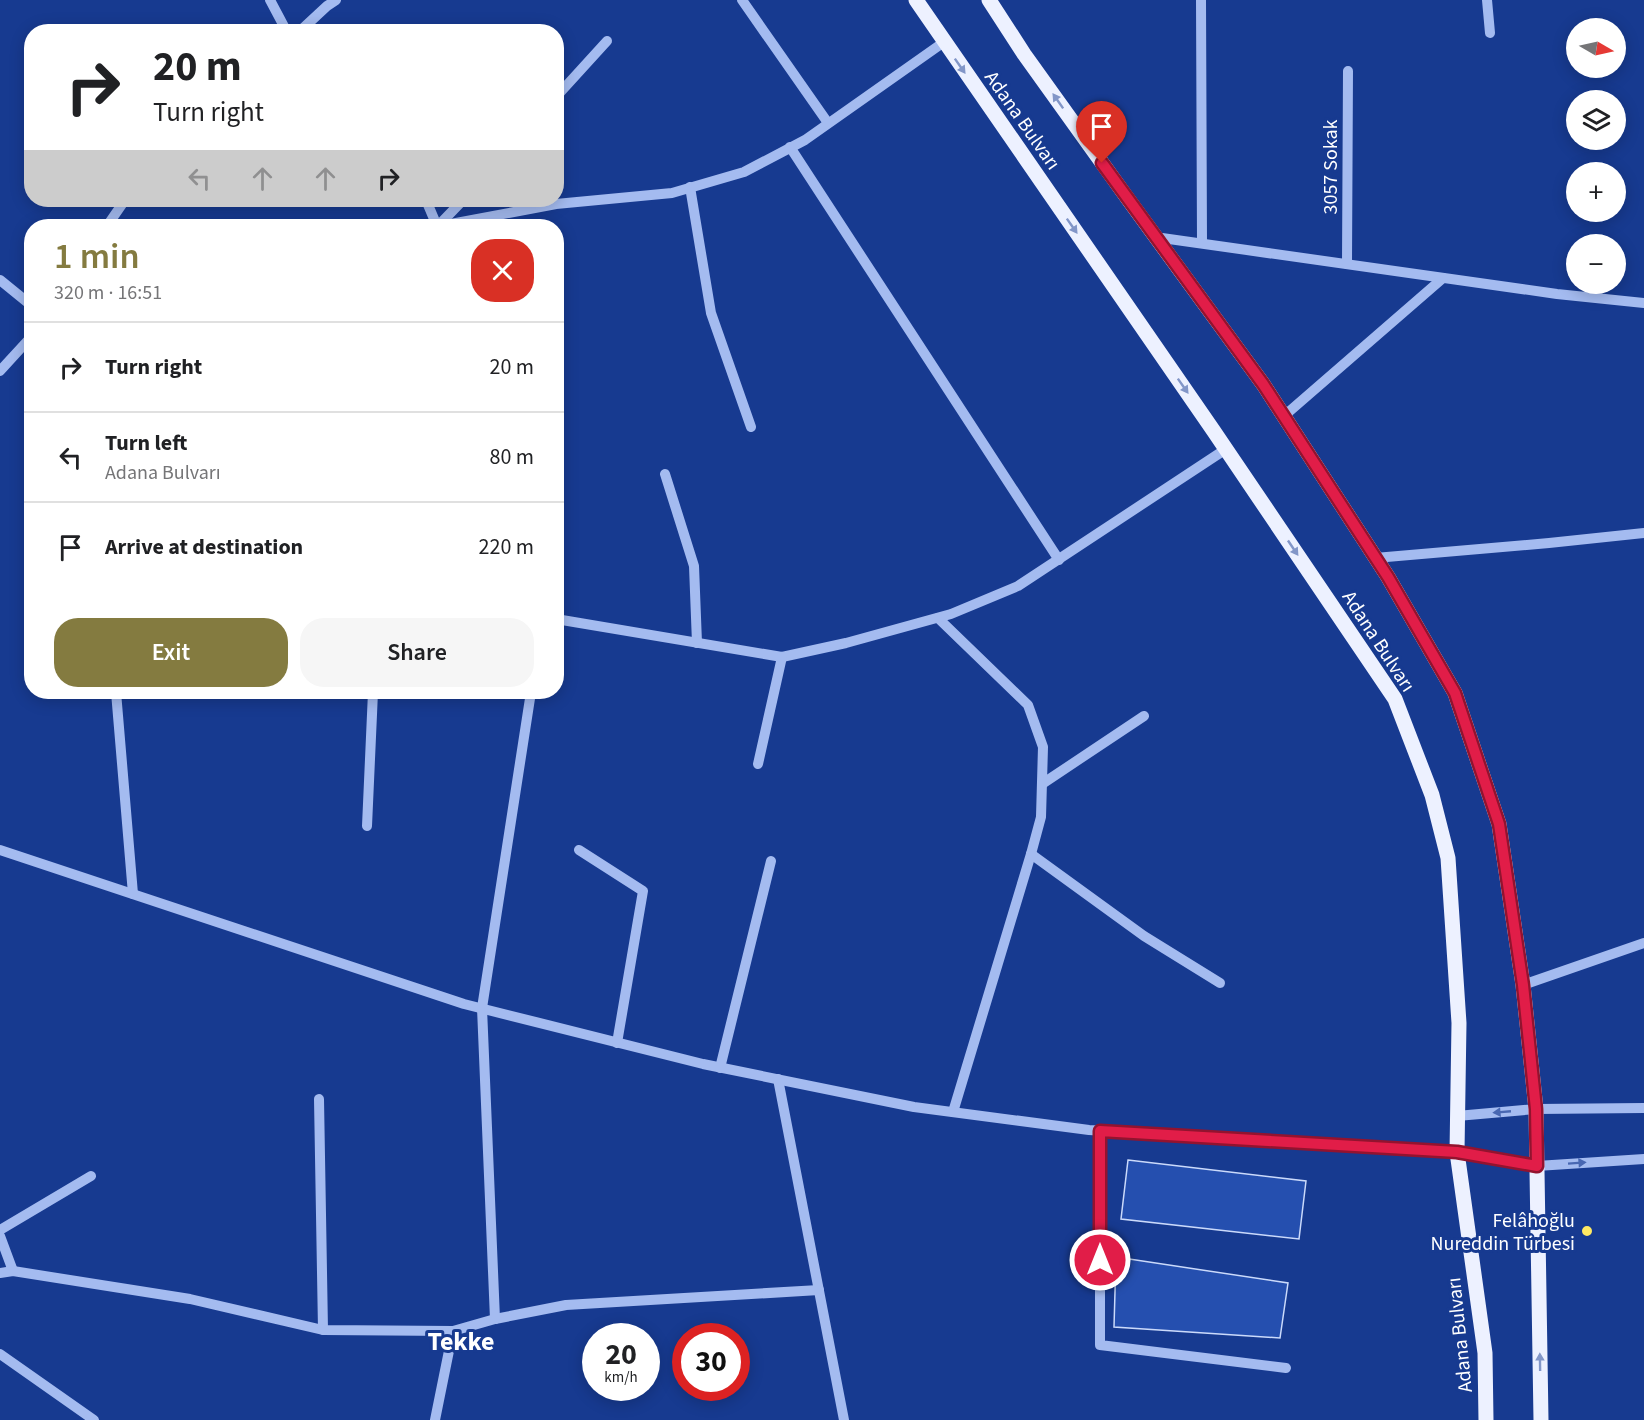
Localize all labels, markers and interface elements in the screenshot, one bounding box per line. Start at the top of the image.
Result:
north arrow [1566,18,1626,78]
map controls [1566,18,1626,294]
text: 20 m [153,37,242,97]
icon: right [54,48,132,126]
one-way arrow [954,58,965,74]
street label: Adana Bulvarı [978,65,1067,176]
button: layers [1566,90,1626,150]
text: Turn right [153,93,264,132]
one-way arrow [1052,93,1064,109]
pin [1076,101,1127,163]
icon: arrive [1085,110,1118,143]
street label: 3057 Sokak [1317,119,1345,214]
icon: left [183,162,216,195]
icon: ahead [246,162,279,195]
icon: ahead [309,162,342,195]
icon: right [372,162,405,195]
button: + [1566,162,1626,222]
one-way arrow [1066,218,1078,234]
text: 1 min [54,231,140,282]
button: − [1566,234,1626,294]
button: close [471,239,534,302]
text: 320 m · 16:51 [54,279,162,307]
icon: right [54,351,87,384]
text: Turn right [105,351,202,383]
text: 20 m [489,351,534,383]
one-way arrow [1177,378,1189,394]
text: Turn left [105,427,187,459]
icon: left [54,441,87,474]
text: 80 m [489,441,534,473]
text: Adana Bulvarı [105,459,221,487]
icon: arrive [54,531,87,564]
text: Arrive at destination [105,531,303,563]
text: 220 m [479,531,534,563]
one-way arrow [1287,539,1299,555]
street label: Adana Bulvarı [1335,585,1421,698]
button: Exit [54,618,288,687]
button: Share [300,618,534,687]
one-way arrow [1492,1107,1511,1117]
one-way arrow [1568,1159,1587,1168]
place label: Felâhoğlu Nureddin Türbesi [1431,1207,1575,1258]
marker: Felâhoğlu Nureddin Türbesi [1580,1224,1594,1238]
position arrow [1068,1228,1132,1292]
street label: Adana Bulvarı [1440,1276,1480,1394]
district label: Tekke [427,1323,495,1360]
speed limit sign: 30 [672,1323,750,1401]
text: 20 [605,1333,637,1376]
one-way arrow [1535,1352,1545,1371]
text: km/h [604,1367,638,1388]

